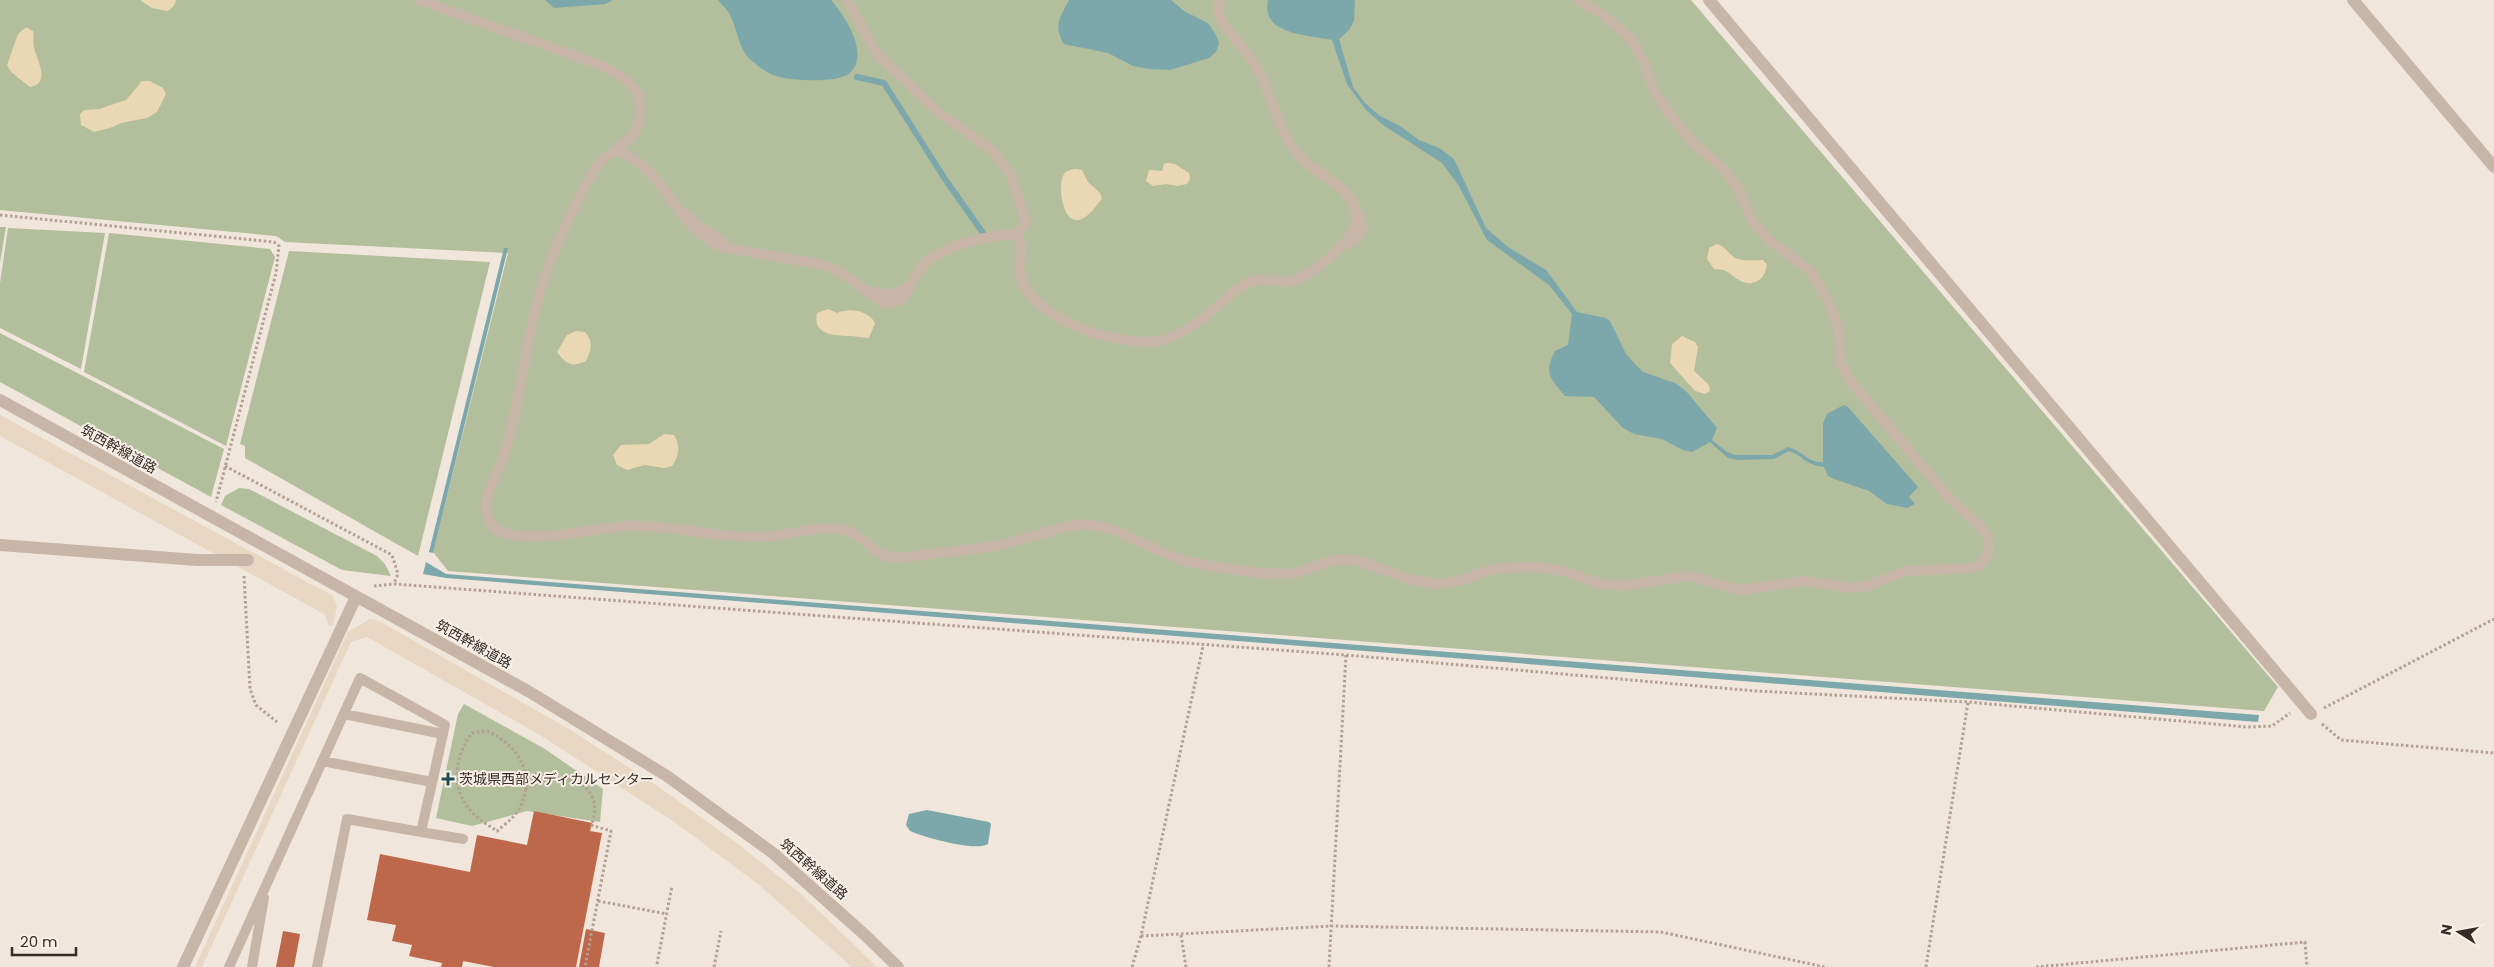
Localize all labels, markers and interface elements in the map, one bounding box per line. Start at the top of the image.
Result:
street label: 筑西幹線道路 [77,420,161,478]
street label: 筑西幹線道路 [432,615,516,673]
place label: 茨城県西部メディカルセンター [459,769,654,789]
marker: 茨城県西部メディカルセンター [441,772,455,786]
street label: 筑西幹線道路 [776,834,852,904]
north arrow [2434,907,2484,957]
text: N [2435,922,2457,937]
scale bar [12,924,76,956]
text: 20 m [20,931,58,952]

